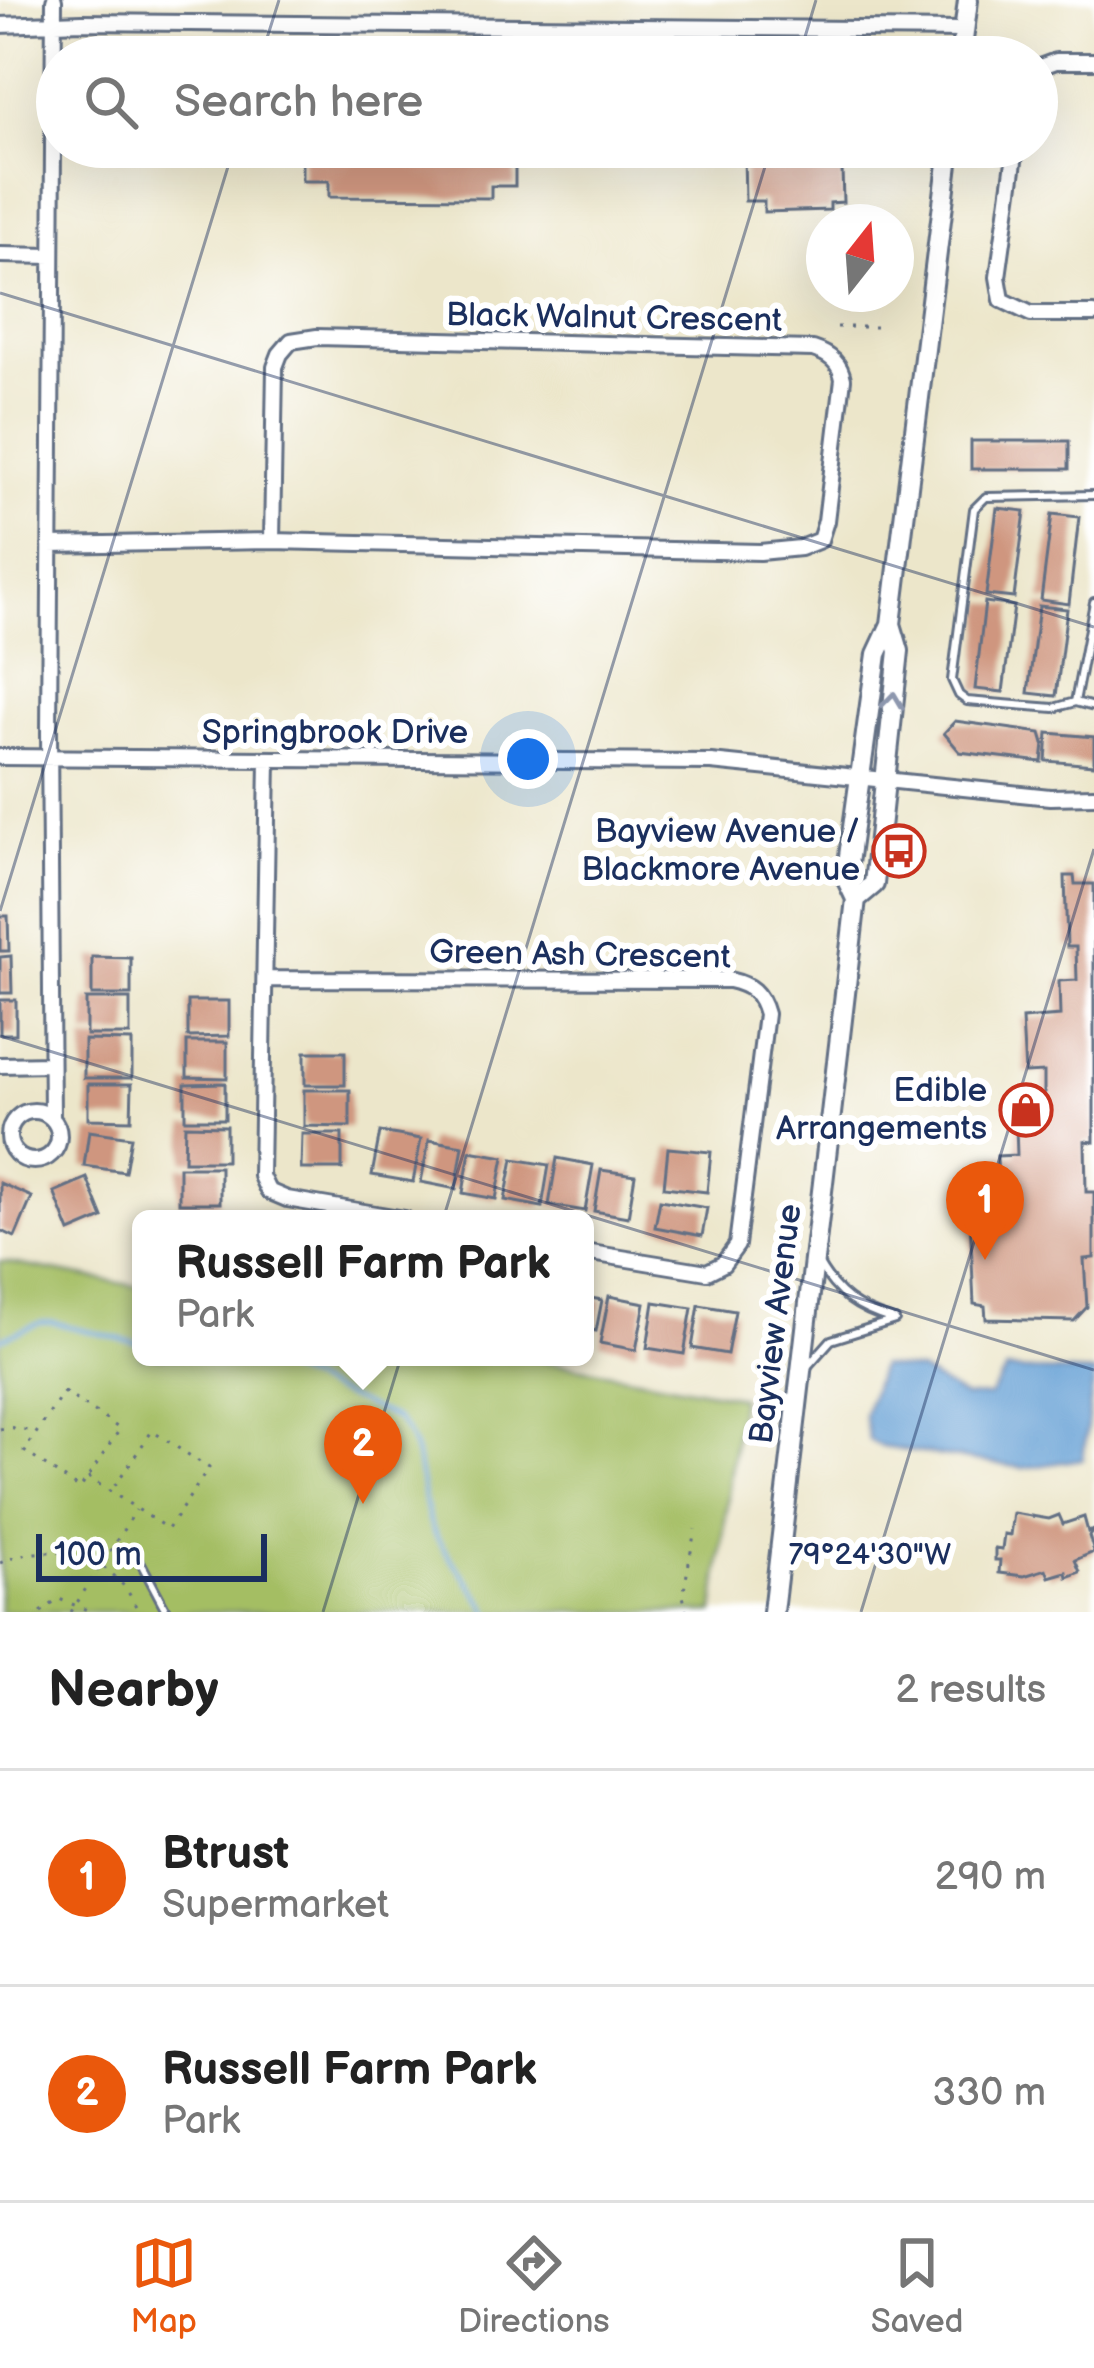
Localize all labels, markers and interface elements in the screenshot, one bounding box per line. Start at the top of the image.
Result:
search box [36,36,1058,168]
icon: search [78,69,144,135]
text: Search here [174,75,423,130]
north arrow [806,204,914,312]
street label: Black Walnut Crescent [446,295,782,341]
one-way arrow [880,691,905,710]
street label: Springbrook Drive [202,713,468,753]
your location [498,729,558,789]
place label: Bayview Avenue / Blackmore Avenue [581,812,860,890]
bus stop icon: Bayview Avenue / Blackmore Avenue [871,823,927,879]
street label: Green Ash Crescent [429,932,731,978]
place label: Edible Arrangements [776,1071,987,1149]
shop icon: Edible Arrangements [998,1082,1054,1138]
pin: 1 [946,1161,1024,1260]
street label: Bayview Avenue [741,1202,811,1446]
popup [132,1210,594,1366]
text: Russell Farm Park [176,1237,550,1292]
text: Park [176,1292,254,1339]
pin: 2 [324,1405,402,1504]
scale bar [36,1528,267,1581]
text: 100 m [54,1535,142,1575]
text: 79°24'30"W [789,1537,951,1573]
text: Nearby [48,1660,219,1721]
text: 2 results [895,1667,1046,1714]
text: Btrust [162,1827,289,1882]
text: 1 [79,1854,95,1901]
text: 290 m [935,1854,1046,1901]
text: Supermarket [162,1882,389,1929]
text: Russell Farm Park [162,2043,537,2098]
text: 2 [75,2070,99,2117]
text: 330 m [932,2070,1046,2117]
text: Park [162,2098,240,2145]
tab: Map [131,2230,197,2342]
tab: Directions [458,2230,610,2342]
tab: Saved [871,2230,963,2342]

